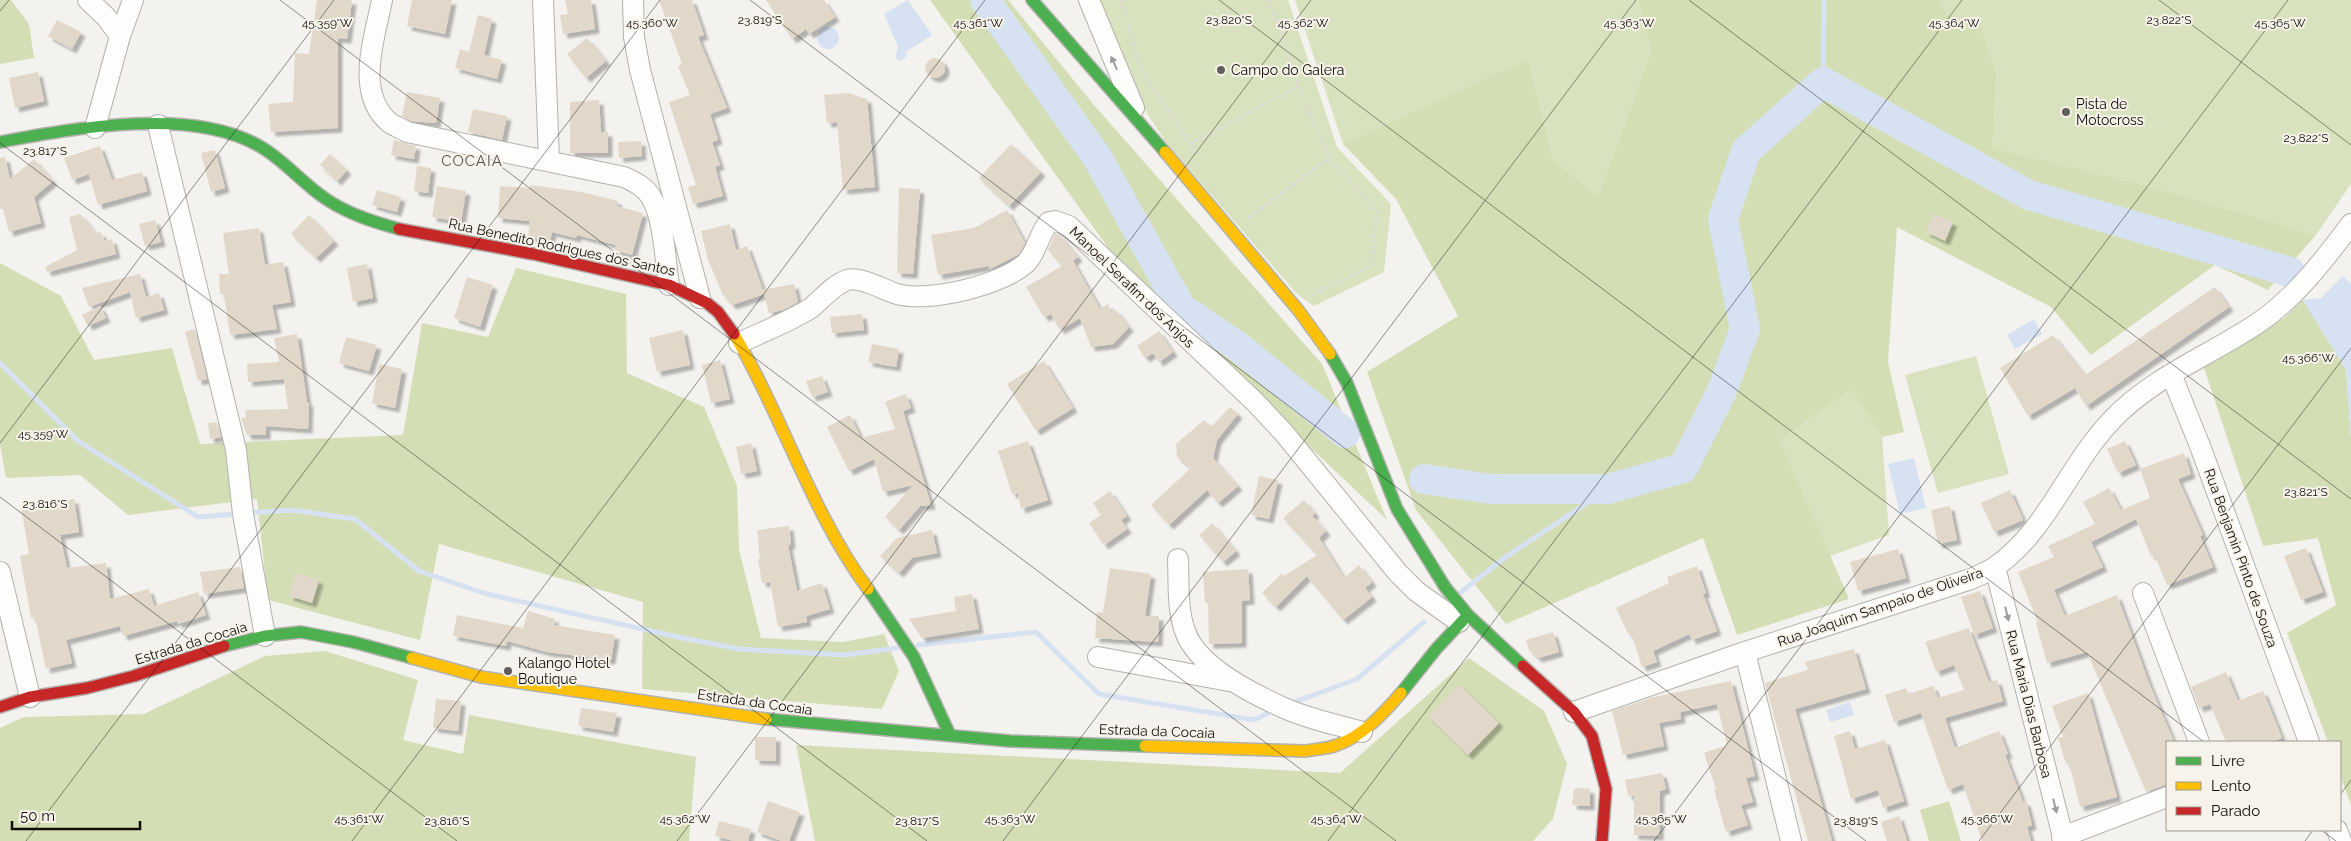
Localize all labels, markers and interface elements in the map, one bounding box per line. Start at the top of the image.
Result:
text: 23.819°S [738,13,782,27]
text: 23.820°S [1206,13,1252,27]
text: 23.822°S [2147,13,2191,27]
text: 45.359°W [302,16,353,30]
text: 45.360°W [626,16,678,30]
text: 45.361°W [953,16,1003,30]
text: 45.362°W [1278,16,1329,30]
text: 45.363°W [1604,16,1655,30]
text: 45.364°W [1928,16,1980,30]
text: 45.365°W [2254,16,2306,30]
one-way arrow [1110,56,1118,70]
place label: Campo do Galera [1231,62,1344,78]
marker: Campo do Galera [1215,64,1227,76]
place label: Pista de Motocross [2076,96,2144,128]
marker: Pista de Motocross [2060,106,2072,118]
text: 23.822°S [2284,131,2328,145]
text: 23.817°S [23,144,67,158]
district label: COCAIA [441,152,503,170]
street label: Rua Benedito Rodrigues dos Santos [447,215,677,279]
street label: Manoel Serafim dos Anjos [1066,223,1198,351]
text: 45.366°W [2282,351,2334,365]
text: 45.359°W [18,427,69,441]
street label: Rua Benjamin Pinto de Souza [2201,466,2281,650]
text: 23.821°S [2284,485,2328,499]
text: 23.816°S [23,497,67,511]
street label: Rua Joaquim Sampaio de Oliveira [1775,564,1985,650]
one-way arrow [2003,607,2011,622]
street label: Estrada da Cocaia [133,618,249,668]
street label: Rua Maria Dias Barbosa [2003,628,2055,780]
place label: Kalango Hotel Boutique [518,655,610,687]
marker: Kalango Hotel Boutique [502,665,514,677]
street label: Estrada da Cocaia [696,686,814,718]
street label: Estrada da Cocaia [1099,721,1215,741]
legend [2166,741,2341,831]
text: Livre [2211,752,2245,770]
text: Lento [2211,777,2251,795]
scale bar [12,798,140,830]
one-way arrow [2051,798,2059,813]
text: Parado [2211,802,2260,820]
text: 50 m [20,807,55,825]
text: 45.361°W [334,812,384,826]
text: 45.362°W [660,812,711,826]
text: 45.363°W [985,812,1036,826]
text: 45.364°W [1310,812,1362,826]
text: 45.365°W [1635,812,1687,826]
text: 45.366°W [1961,812,2013,826]
text: 23.816°S [425,814,469,828]
text: 23.817°S [895,814,939,828]
text: 23.819°S [1834,814,1878,828]

